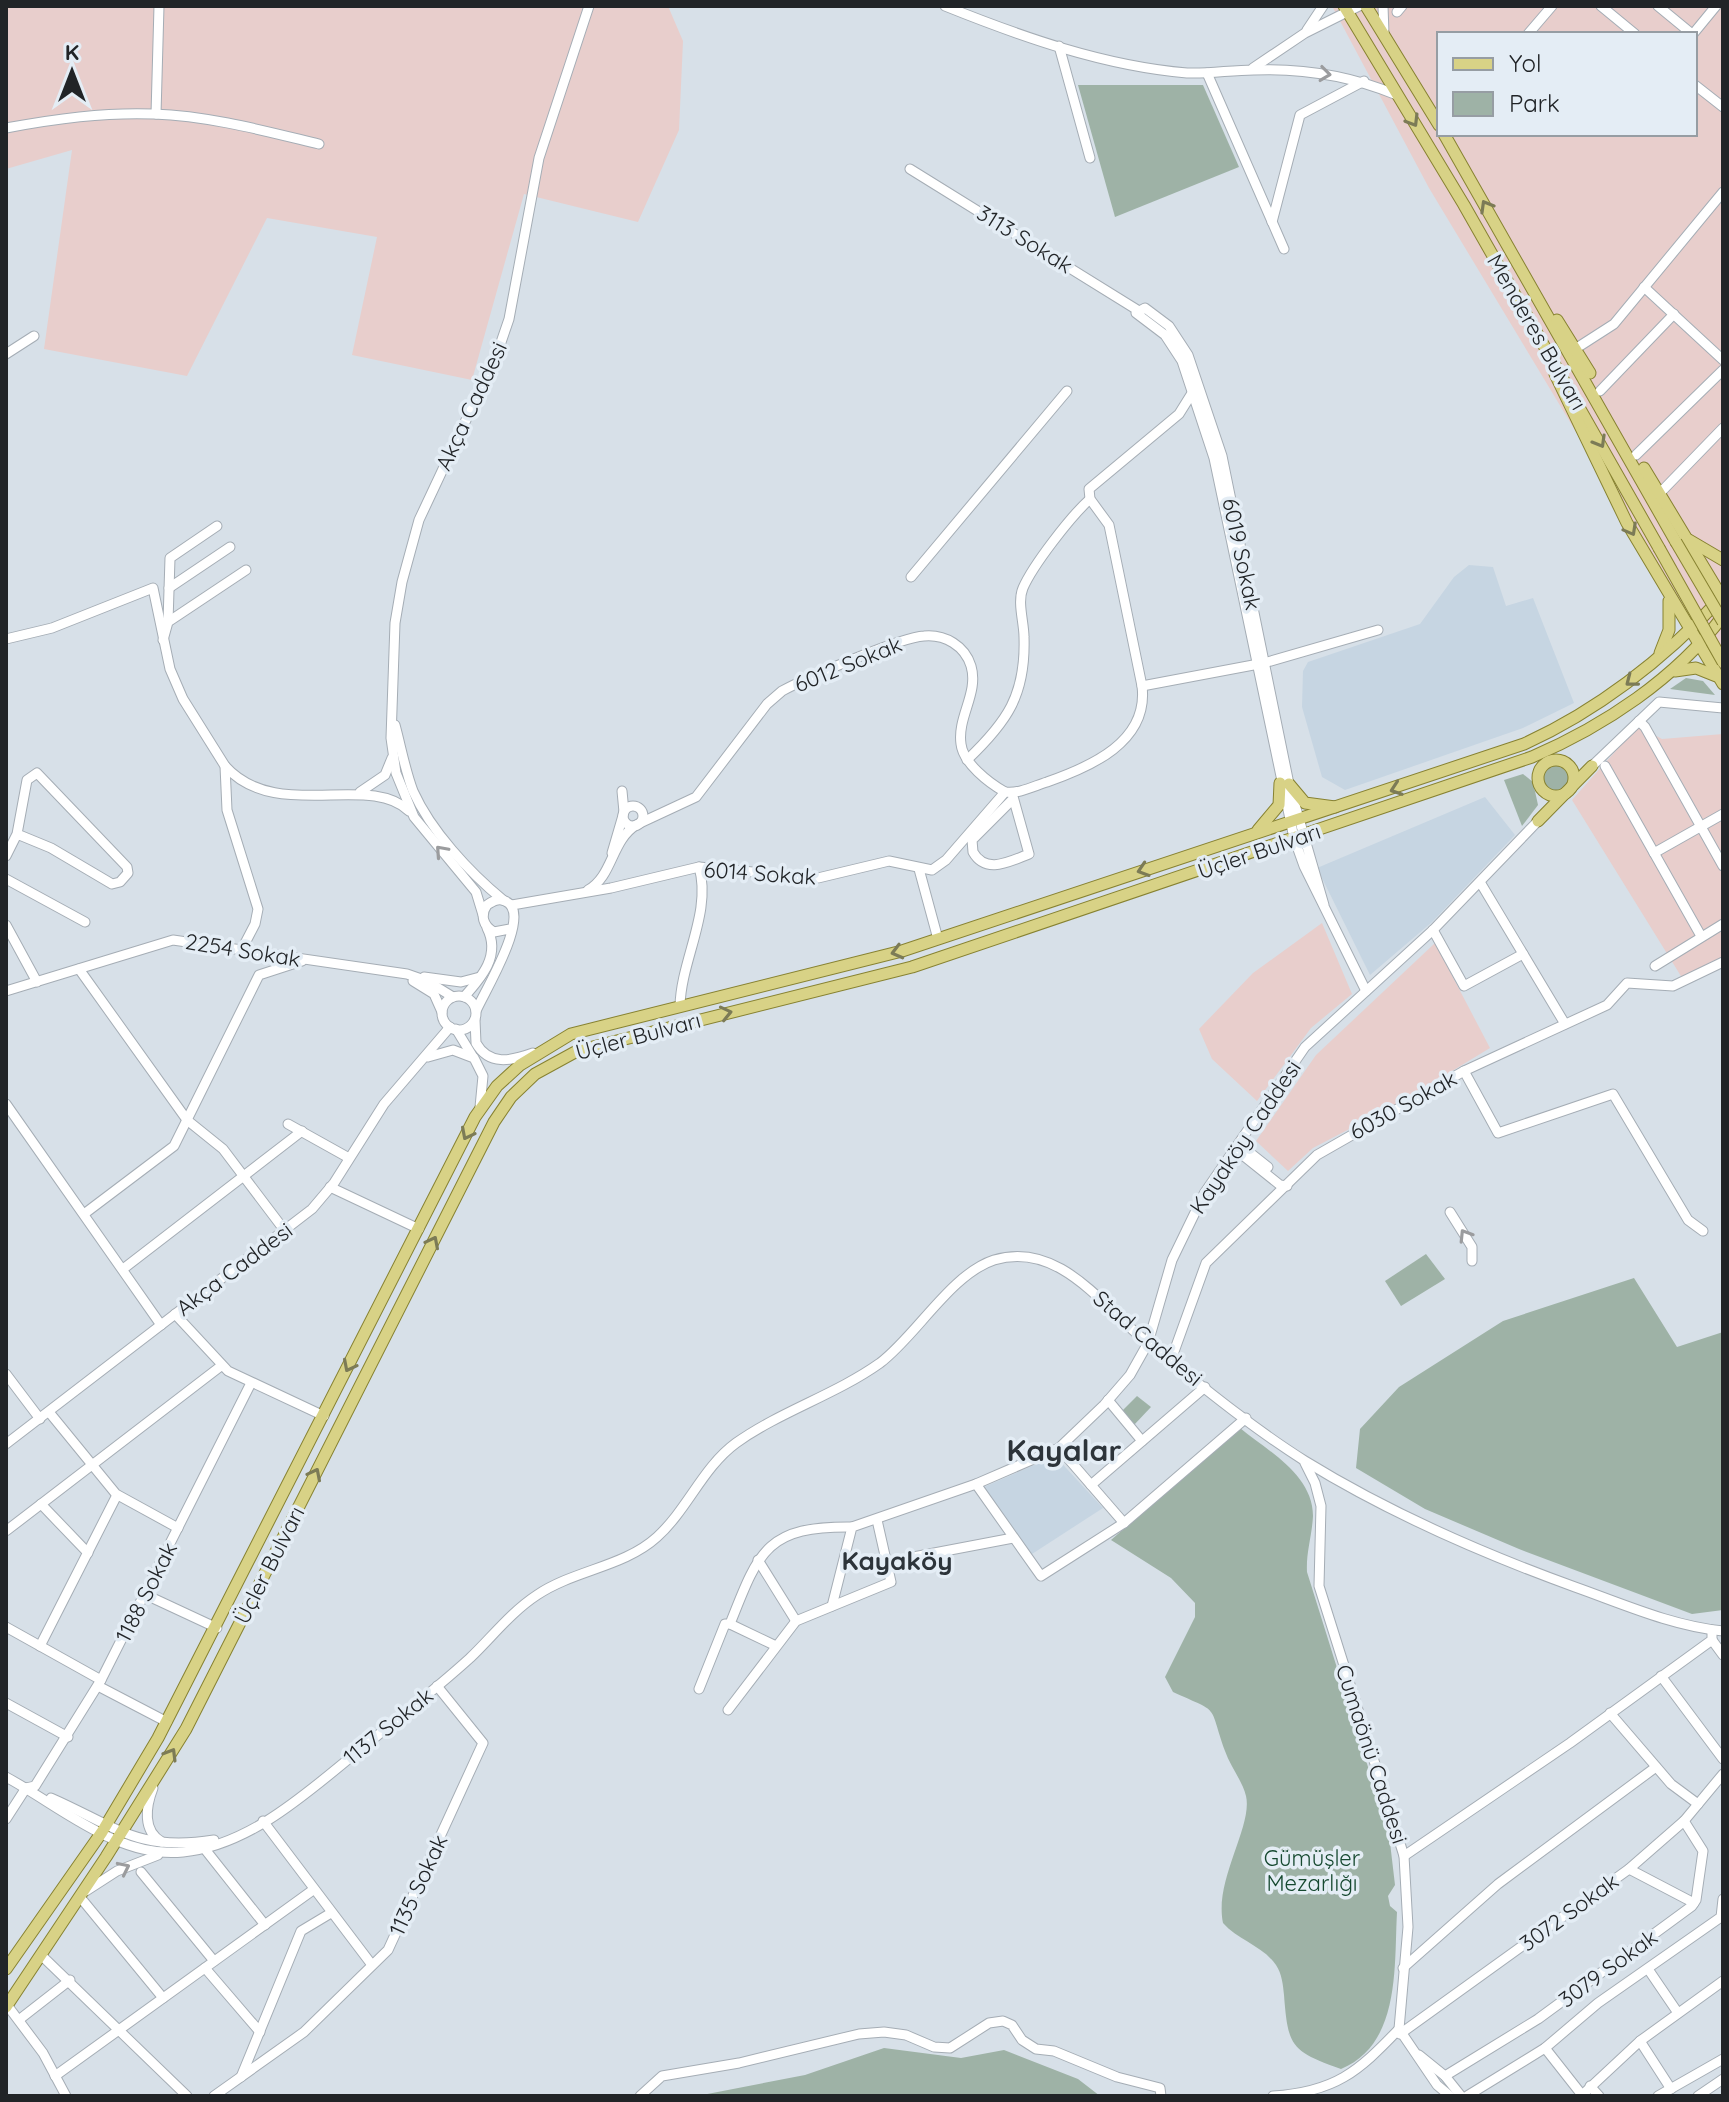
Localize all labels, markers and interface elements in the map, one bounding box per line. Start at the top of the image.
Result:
north arrow [32,32,112,112]
legend [1437,32,1697,136]
text: K [65,38,79,66]
text: Yol [1509,48,1541,78]
one-way arrow [1318,65,1332,82]
text: Park [1509,88,1560,118]
one-way arrow [1403,112,1419,127]
street label: 3113 Sokak [972,199,1078,279]
one-way arrow [1480,200,1496,215]
street label: Menderes Bulvarı [1481,249,1593,415]
street label: Akça Caddesi [429,337,513,475]
one-way arrow [1590,434,1606,448]
street label: 6019 Sokak [1216,495,1268,613]
one-way arrow [1621,521,1637,536]
street label: 6012 Sokak [790,630,906,698]
one-way arrow [1625,672,1640,686]
one-way arrow [1390,779,1404,795]
street label: Üçler Bulvarı [1194,817,1324,885]
one-way arrow [436,845,451,860]
street label: 6014 Sokak [703,855,817,891]
one-way arrow [1137,861,1151,877]
street label: 2254 Sokak [183,927,303,973]
one-way arrow [890,943,904,959]
street label: Üçler Bulvarı [572,1006,704,1066]
one-way arrow [719,1006,733,1023]
street label: Kayaköy Caddesi [1183,1055,1307,1219]
street label: 6030 Sokak [1345,1064,1461,1146]
one-way arrow [461,1125,476,1140]
street label: Akça Caddesi [170,1216,298,1322]
one-way arrow [1459,1229,1474,1244]
one-way arrow [423,1235,439,1250]
street label: Stad Caddesi [1088,1284,1208,1392]
one-way arrow [343,1357,359,1372]
district label: Kayalar [1007,1431,1121,1469]
one-way arrow [306,1467,321,1482]
street label: Üçler Bulvarı [227,1501,311,1629]
street label: 1188 Sokak [109,1537,183,1647]
district label: Kayaköy [841,1544,953,1577]
street label: Cumaönü Caddesi [1330,1661,1414,1847]
street label: 1137 Sokak [337,1681,439,1771]
one-way arrow [161,1748,176,1763]
street label: 1135 Sokak [382,1830,454,1940]
park label: Gümüşler Mezarlığı [1264,1844,1361,1897]
one-way arrow [116,1862,131,1877]
street label: 3072 Sokak [1514,1867,1624,1957]
street label: 3079 Sokak [1553,1923,1663,2013]

